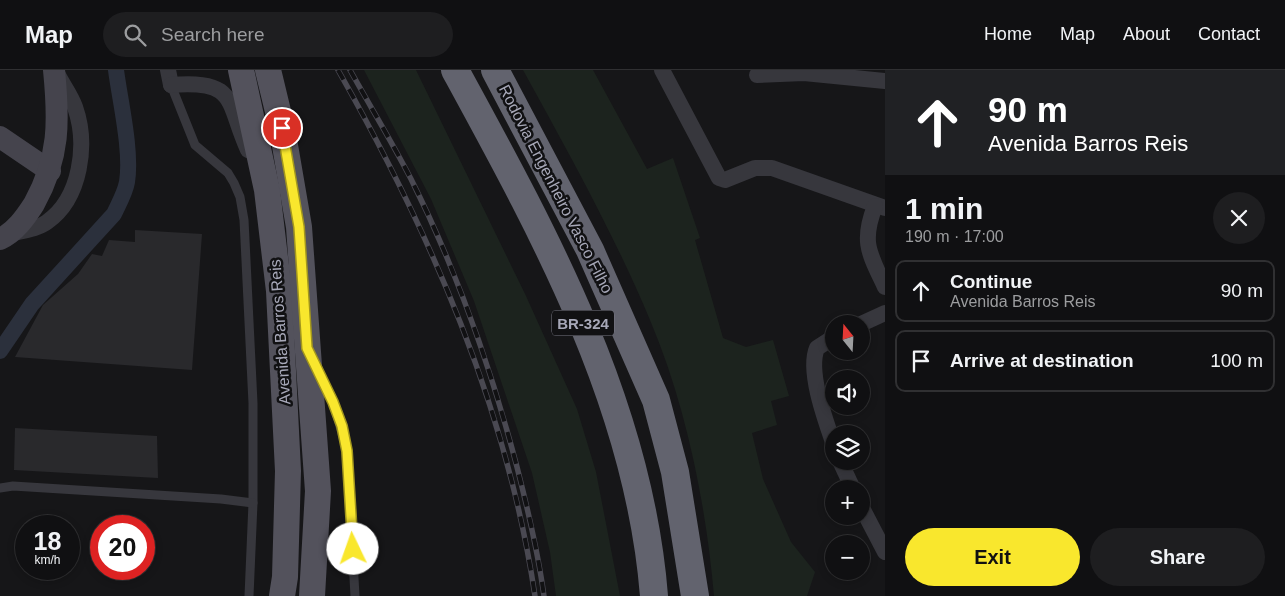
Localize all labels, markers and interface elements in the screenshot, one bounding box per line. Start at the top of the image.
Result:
search box [103,12,453,57]
text: Map [25,21,73,48]
icon: search [121,21,149,49]
text: Search here [161,24,265,45]
text: Home [984,24,1032,44]
text: Map [1060,24,1095,44]
text: About [1123,24,1170,44]
text: Contact [1198,24,1260,44]
street label: Rodovia Engenheiro Vasco Filho [496,82,616,296]
icon: ahead [905,90,970,155]
text: 90 m [988,90,1068,129]
pin [261,107,303,149]
icon: arrive [268,114,296,142]
text: Avenida Barros Reis [988,131,1188,156]
text: 1 min [905,192,983,225]
button: close [1213,192,1265,244]
text: 190 m · 17:00 [905,228,1004,245]
street label: Avenida Barros Reis [266,259,294,405]
text: Continue [950,271,1032,292]
icon: ahead [907,277,935,305]
text: 90 m [1221,280,1263,301]
text: Avenida Barros Reis [950,293,1096,310]
road number: BR-324 [552,310,614,336]
north arrow [825,315,870,360]
map controls [825,315,870,580]
icon: arrive [907,347,935,375]
text: Arrive at destination [950,350,1134,371]
text: 100 m [1210,350,1263,371]
button: sound [825,370,870,415]
button: layers [825,425,870,470]
button: + [825,480,870,525]
speed limit sign: 20 [90,515,155,580]
position arrow [326,522,378,574]
text: 18 [34,527,61,555]
button: Exit [905,528,1080,586]
button: Share [1090,528,1265,586]
button: − [825,535,870,580]
text: km/h [34,553,61,567]

